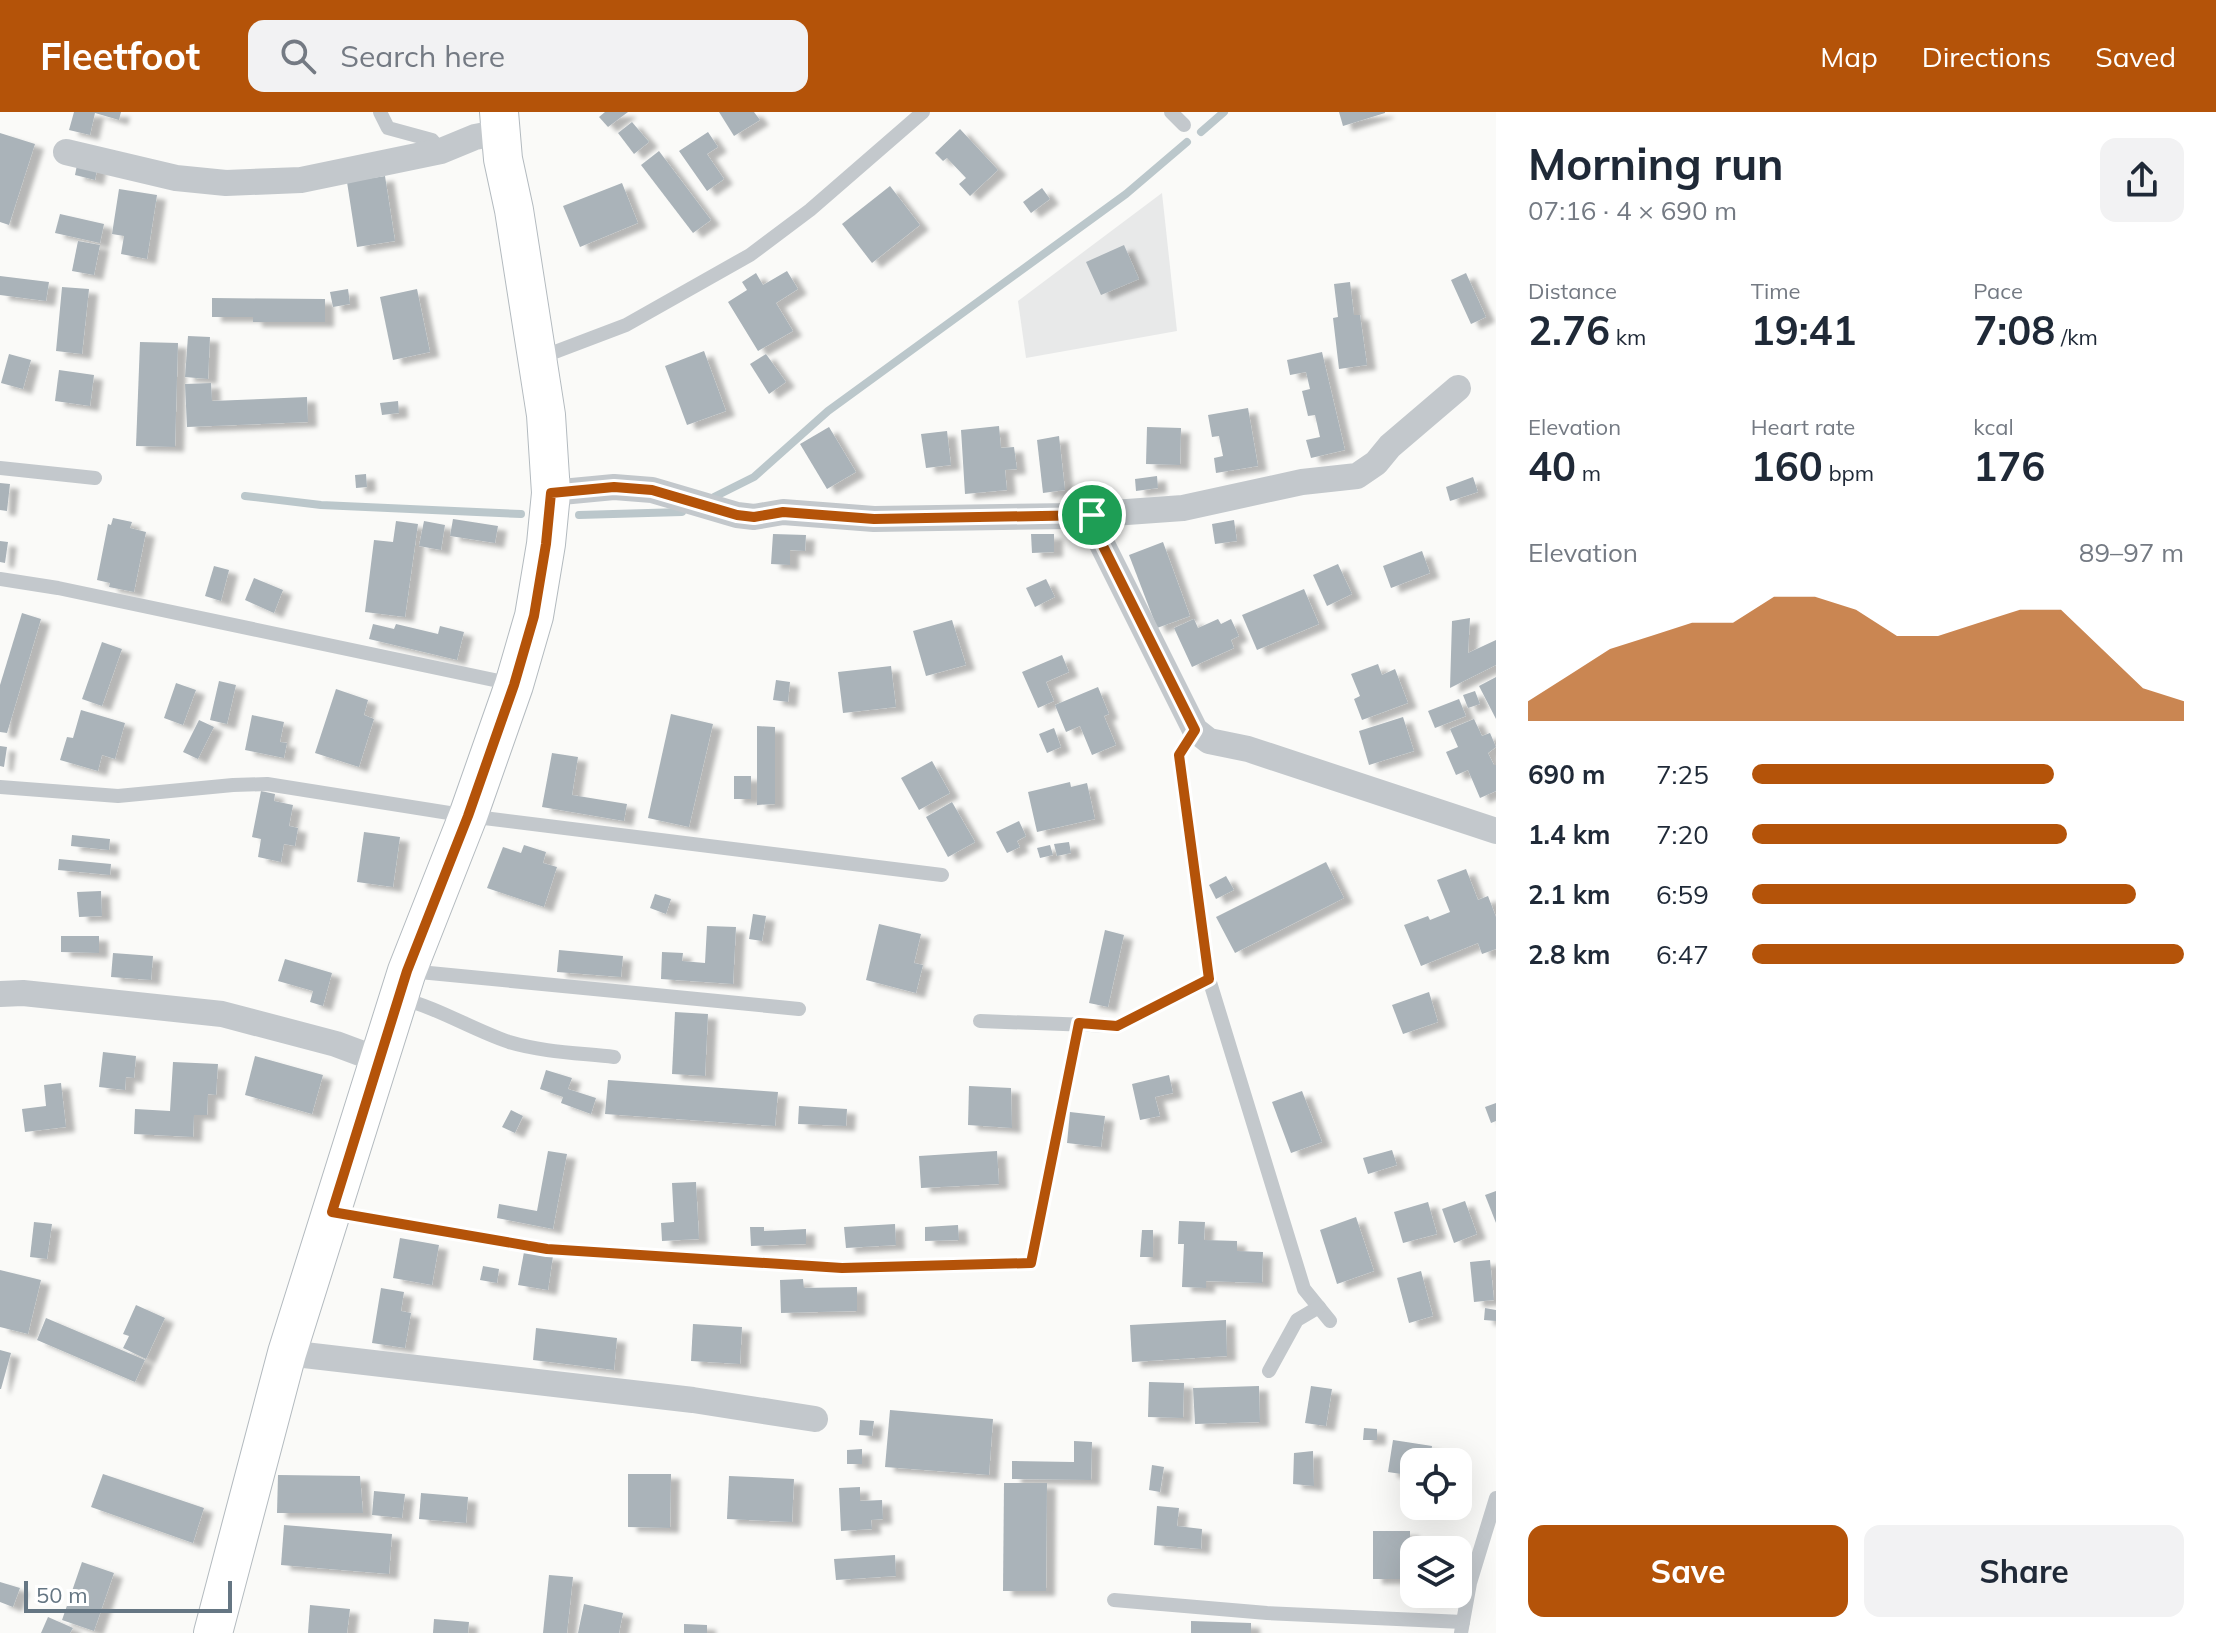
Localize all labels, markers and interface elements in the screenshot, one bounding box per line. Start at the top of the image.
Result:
search box [248,20,808,92]
text: Fleetfoot [40,32,200,80]
icon: search [276,34,320,78]
text: Search here [340,37,505,75]
text: Map [1820,39,1878,74]
text: Directions [1922,39,2051,74]
text: Saved [2095,39,2176,74]
text: Morning run [1528,136,1784,191]
button: share [2100,138,2184,222]
text: 07:16 · 4 × 690 m [1528,194,1737,227]
text: Distance [1528,277,1617,305]
text: Time [1751,277,1800,305]
text: Pace [1973,277,2023,305]
text: 2.76 [1528,305,1610,355]
text: 19:41 [1751,305,1857,355]
text: 7:08 [1973,305,2055,355]
text: km [1610,323,1646,351]
text: /km [2055,323,2098,351]
text: Elevation [1528,413,1621,441]
text: Heart rate [1751,413,1855,441]
text: kcal [1973,413,2014,441]
text: 40 [1528,441,1576,491]
text: 160 [1751,441,1823,491]
text: 176 [1973,441,2045,491]
text: m [1576,459,1601,487]
text: bpm [1823,459,1874,487]
pin [1058,481,1126,549]
icon: arrive [1070,493,1114,537]
text: Elevation [1528,536,1638,569]
text: 89–97 m [2079,536,2184,569]
text: 690 m [1528,758,1605,791]
text: 7:25 [1656,758,1709,791]
text: 1.4 km [1528,818,1611,851]
text: 7:20 [1656,818,1709,851]
text: 2.1 km [1528,878,1611,911]
text: 6:59 [1656,878,1709,911]
text: 2.8 km [1528,938,1611,971]
text: 6:47 [1656,938,1709,971]
map controls [1400,1448,1472,1608]
button: locate [1400,1448,1472,1520]
button: Save [1528,1525,1848,1617]
button: Share [1864,1525,2184,1617]
button: layers [1400,1536,1472,1608]
scale bar [24,1577,232,1613]
text: 50 m [36,1581,87,1609]

